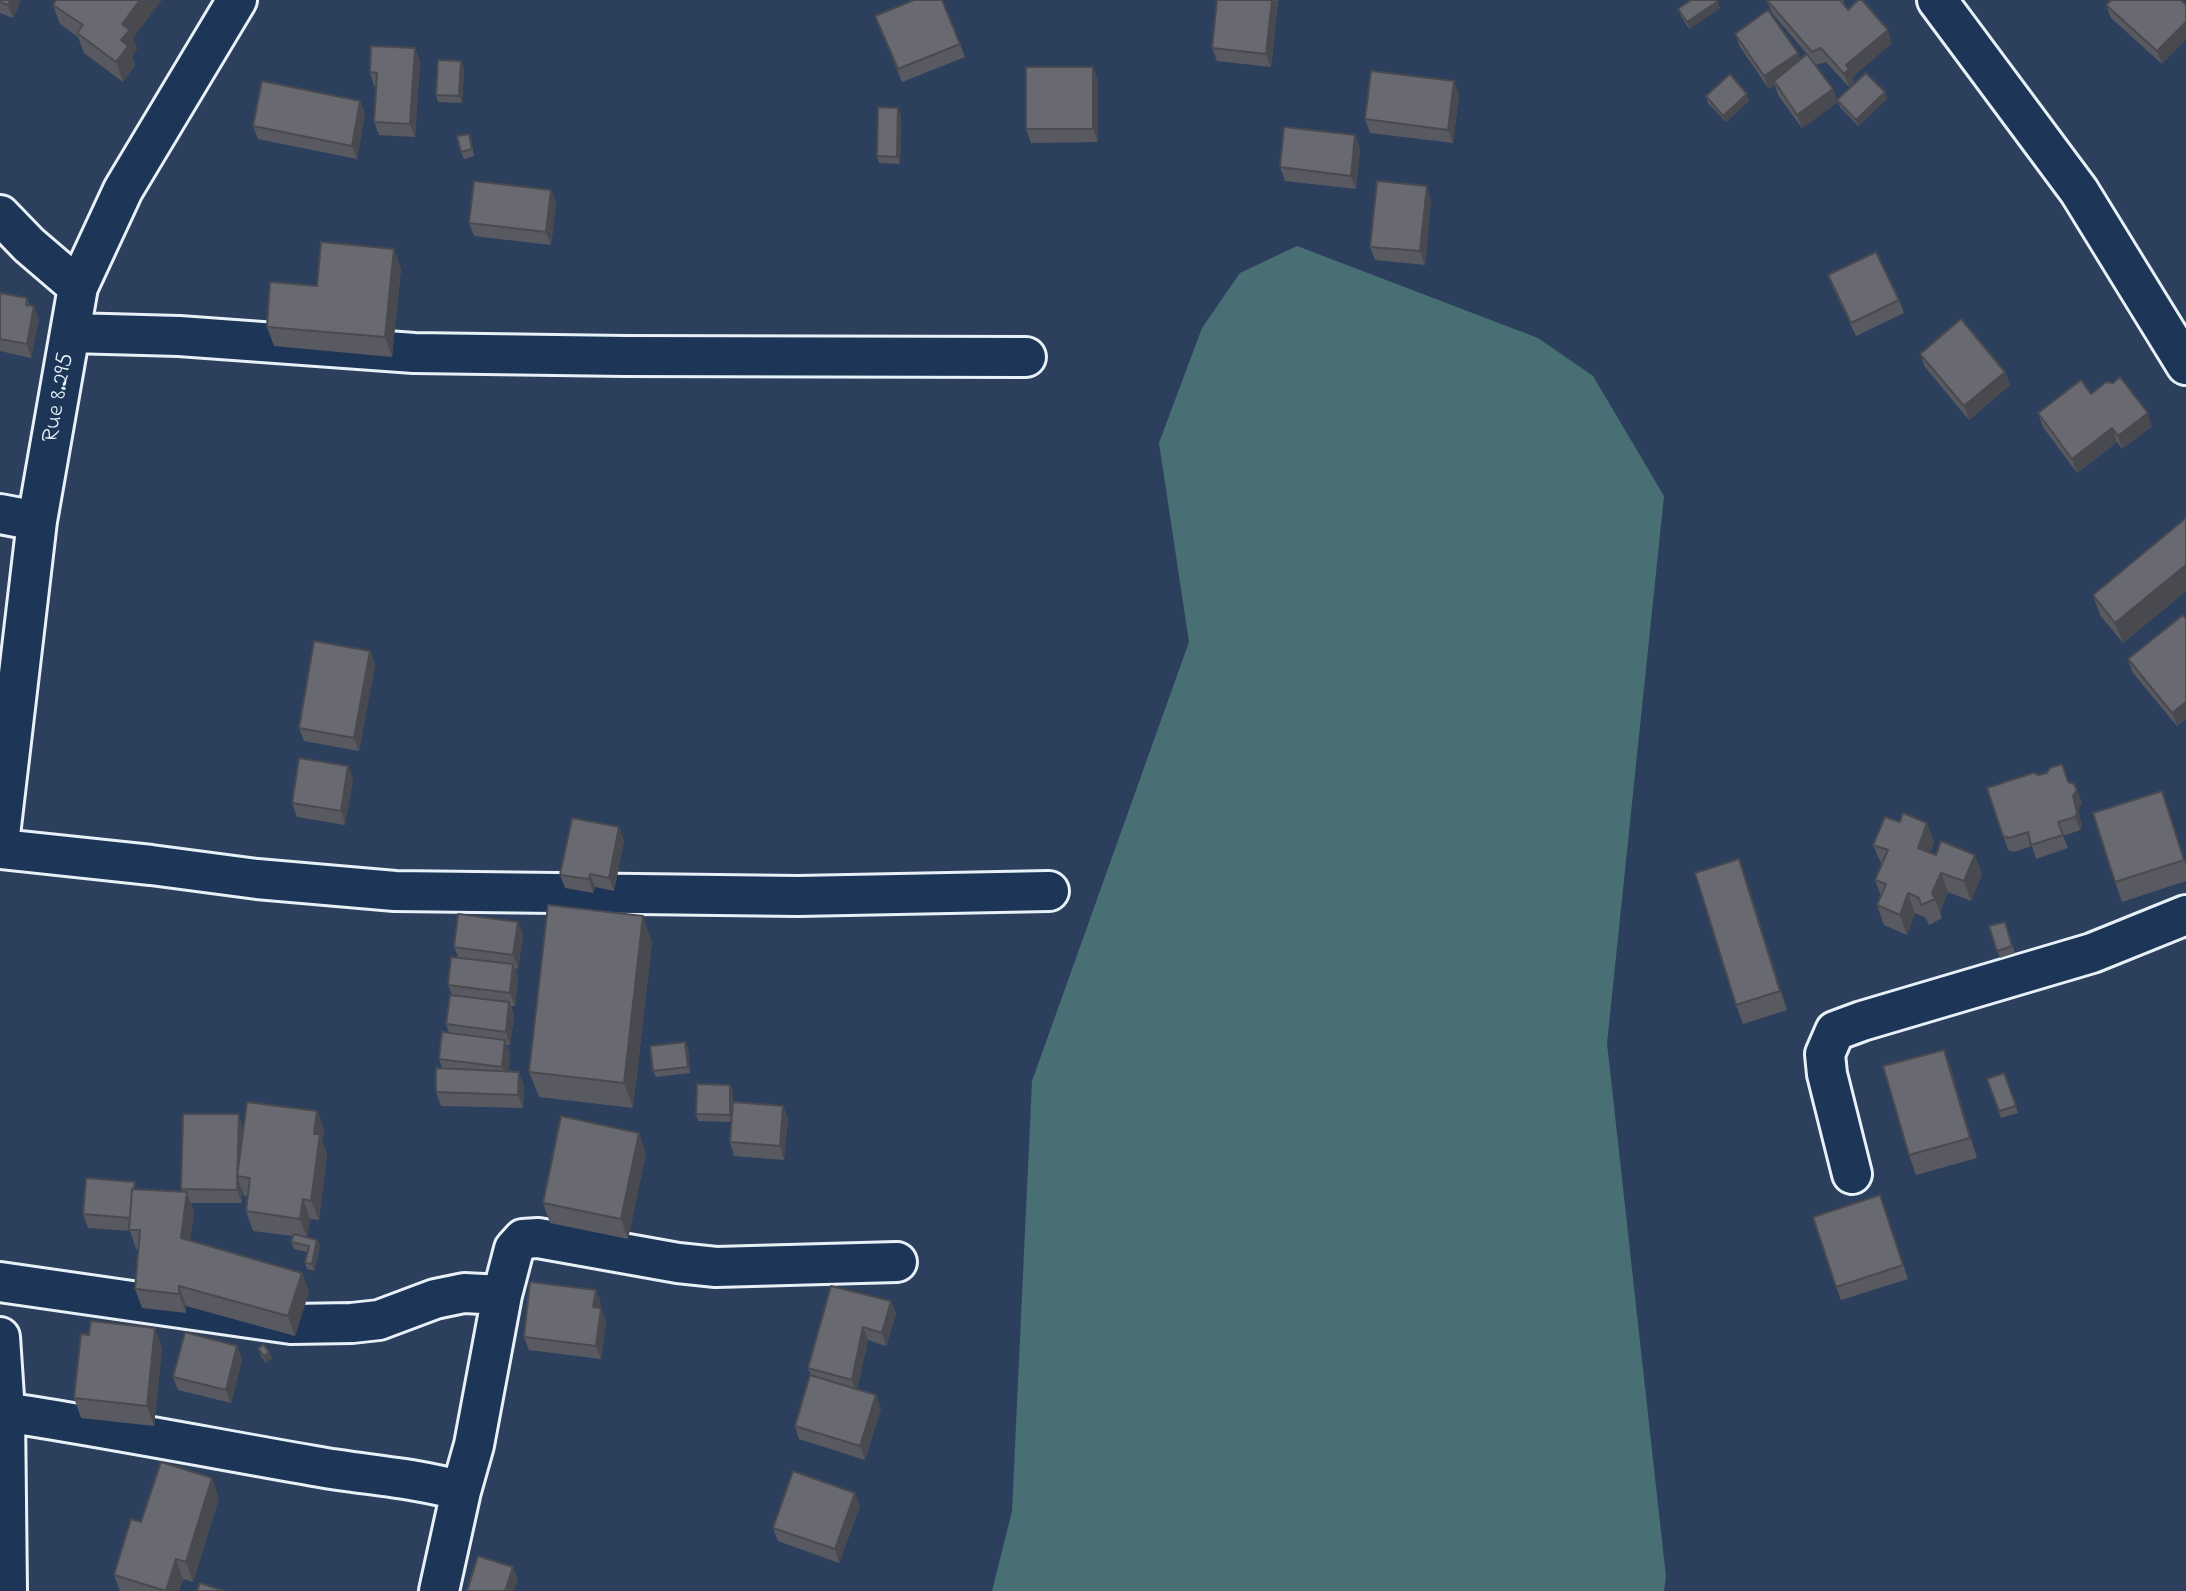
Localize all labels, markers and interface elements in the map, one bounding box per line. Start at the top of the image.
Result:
street label: Rue 8.295 [38,351,82,445]

